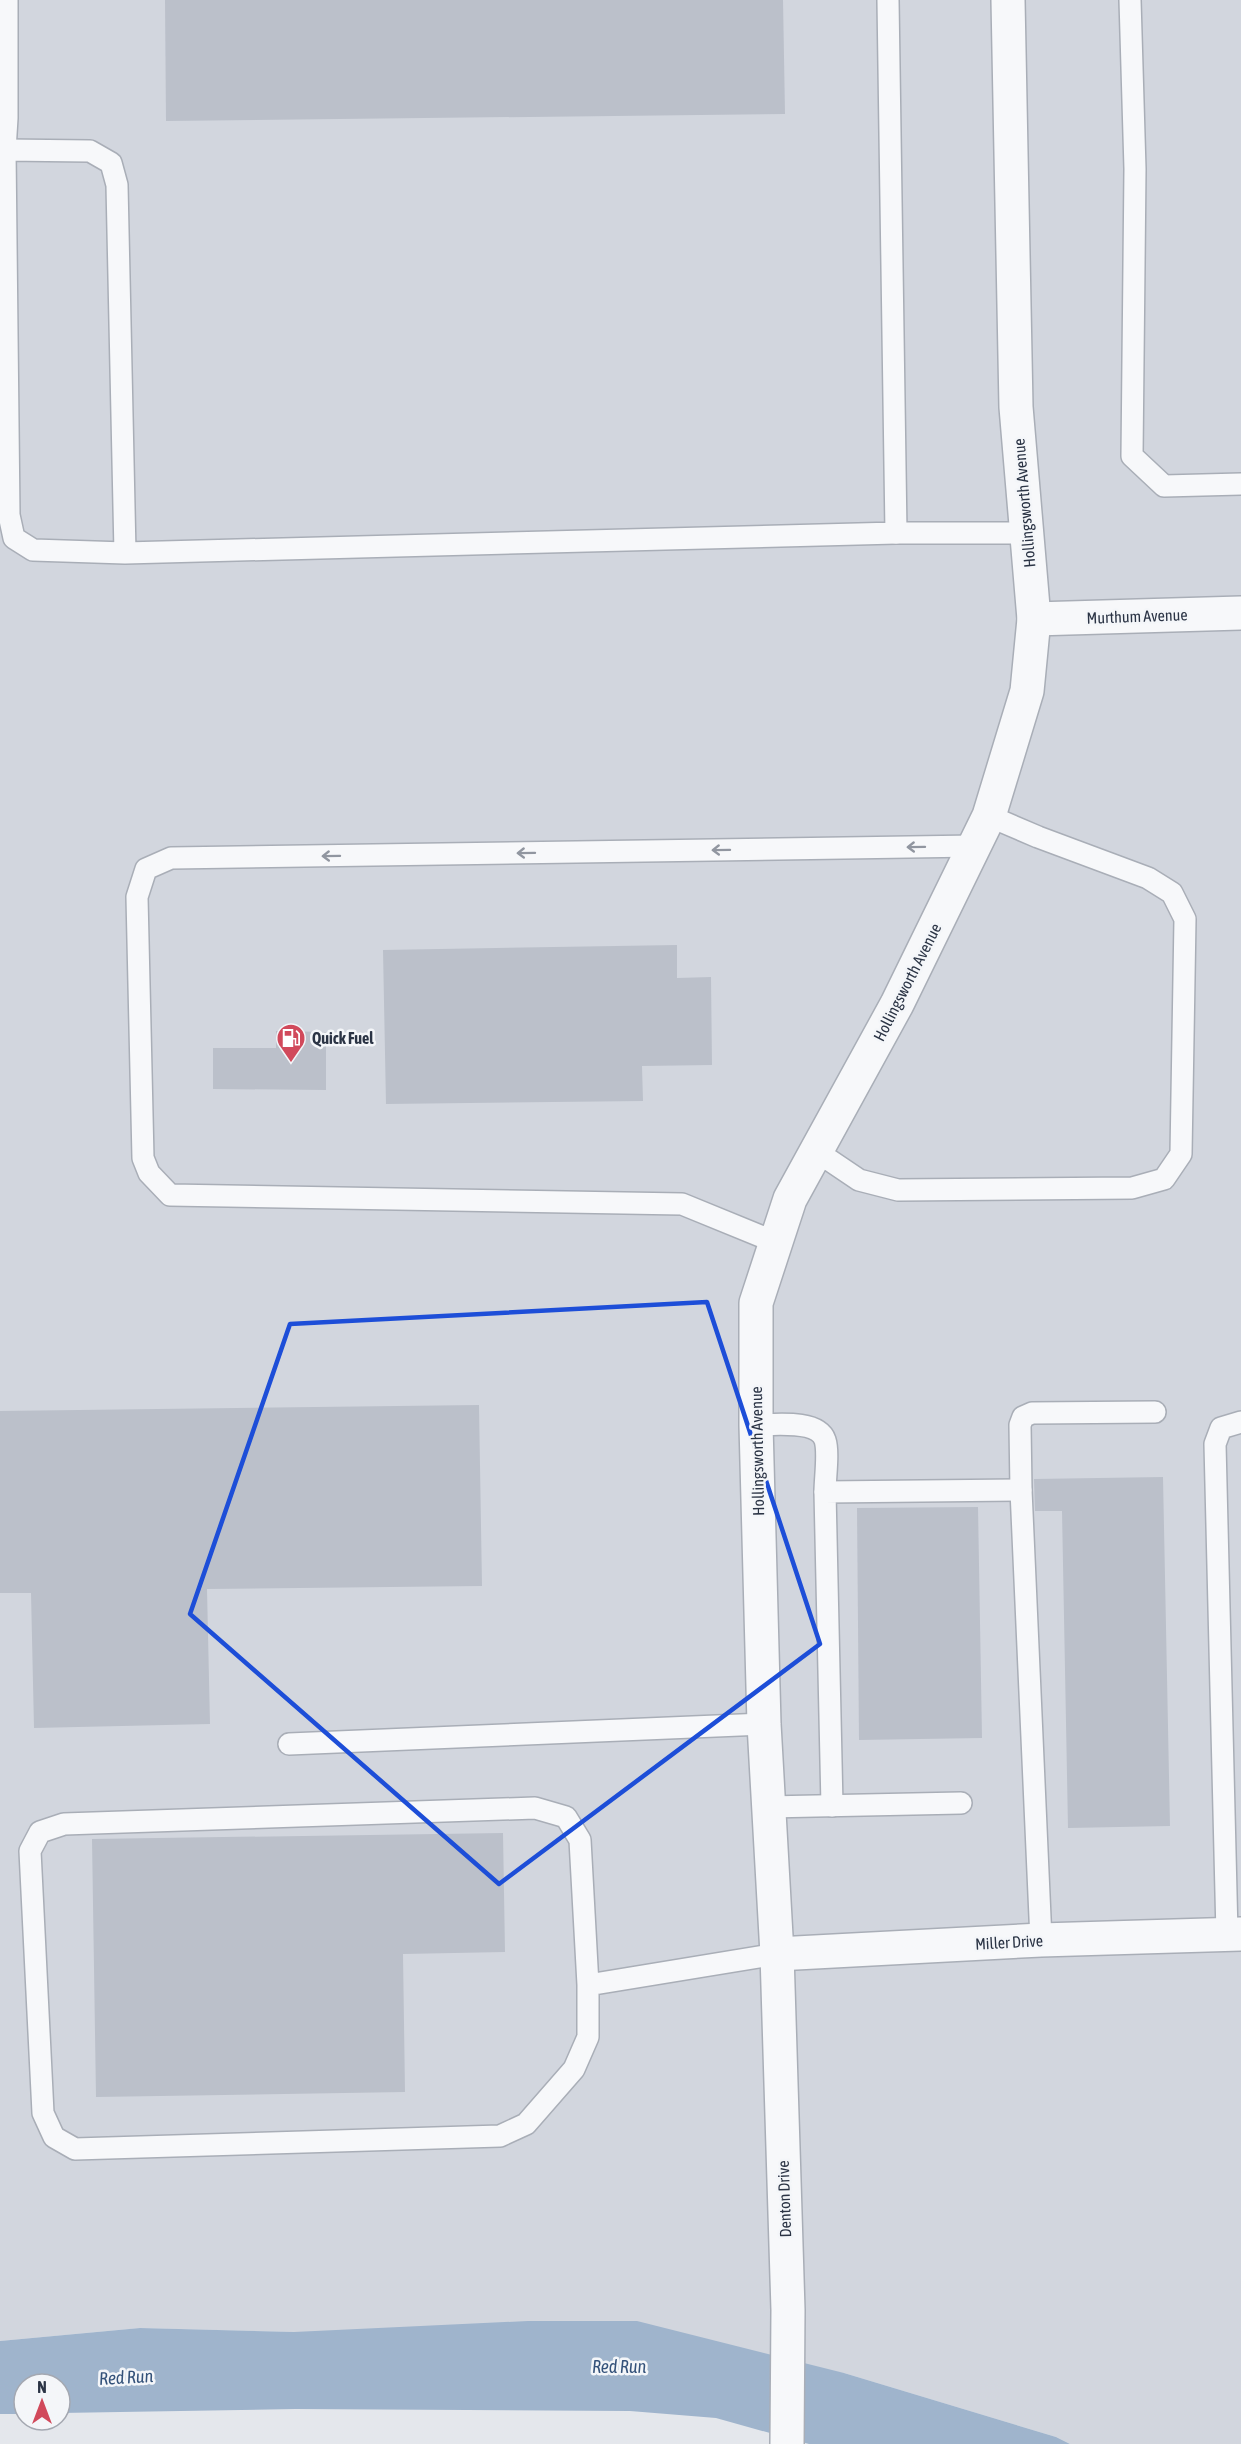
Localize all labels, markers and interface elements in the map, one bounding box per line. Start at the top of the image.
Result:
street label: Hollingsworth Avenue [1009,438,1040,568]
street label: Murthum Avenue [1086,605,1188,627]
one-way arrow [907,841,927,853]
one-way arrow [712,844,732,856]
one-way arrow [517,847,537,859]
one-way arrow [322,850,342,862]
street label: Hollingsworth Avenue [870,920,945,1044]
fuel station icon: Quick Fuel [275,1022,307,1064]
place label: Quick Fuel [312,1029,374,1047]
street label: Hollingsworth Avenue [747,1386,768,1516]
street label: Miller Drive [975,1931,1043,1953]
street label: Denton Drive [774,2160,794,2238]
water label: Red Run [592,2356,646,2377]
water label: Red Run [98,2365,154,2389]
north arrow [12,2372,72,2432]
text: N [37,2378,47,2396]

